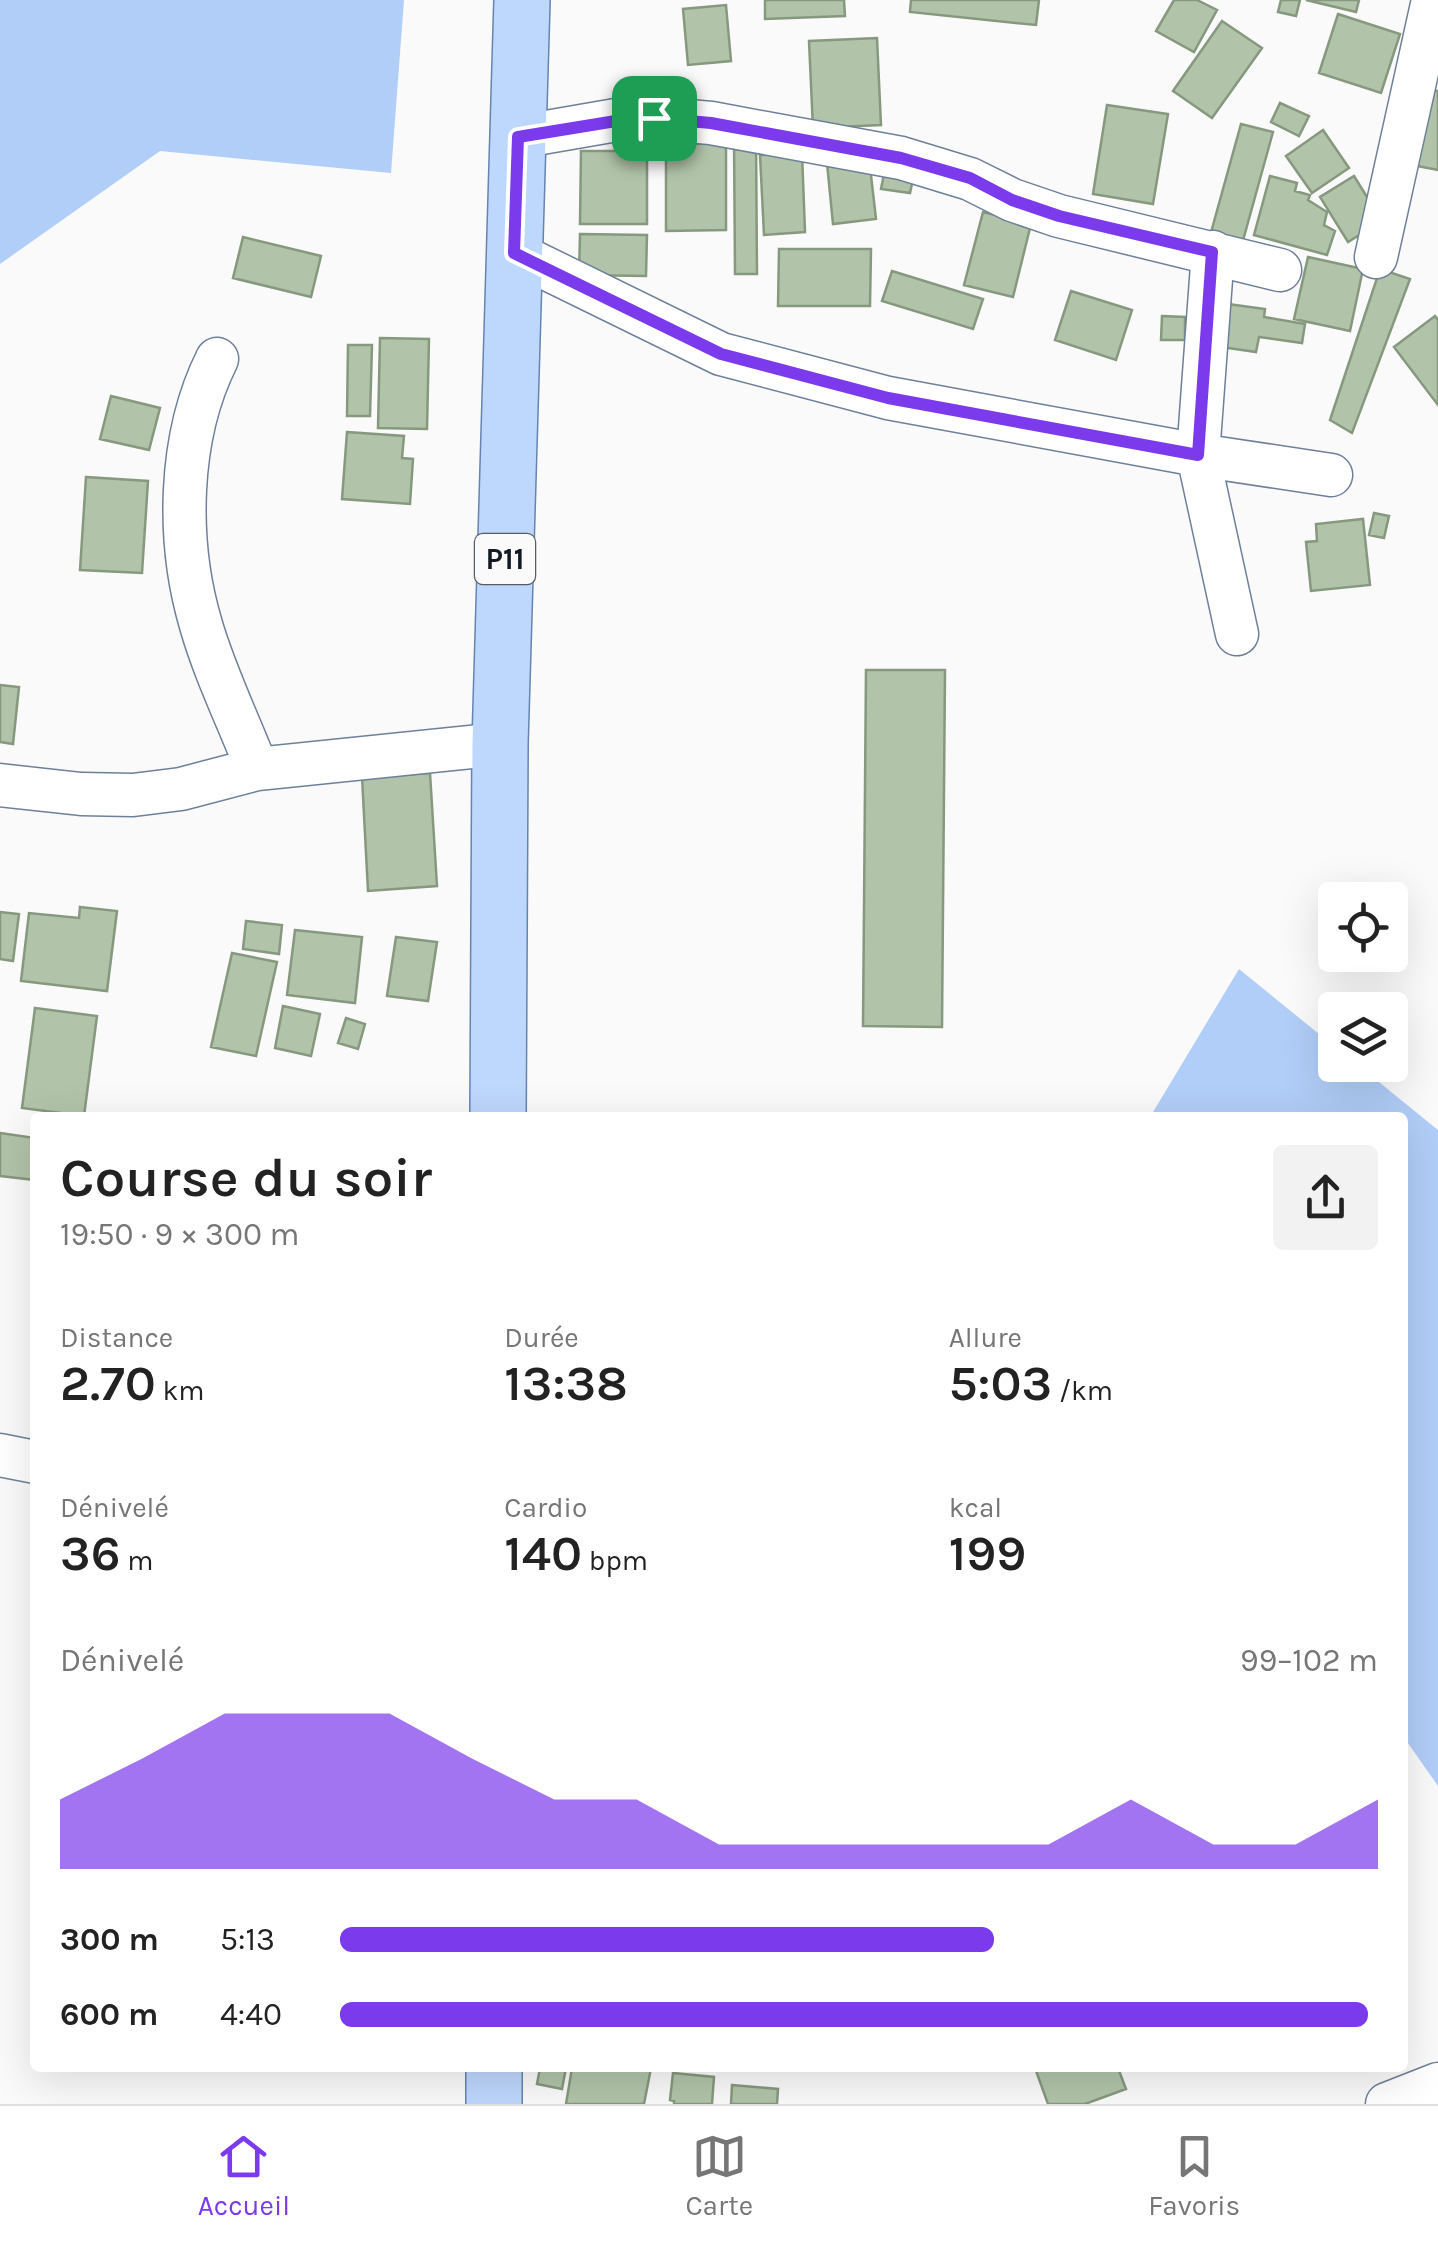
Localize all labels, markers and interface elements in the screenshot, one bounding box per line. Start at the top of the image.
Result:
pin [612,76,697,161]
icon: arrive [627,91,682,146]
road number: P11 [475,534,535,584]
map controls [1318,882,1408,1082]
button: locate [1318,882,1408,972]
button: layers [1318,992,1408,1082]
button: share [1273,1145,1378,1250]
text: Course du soir [60,1146,432,1210]
text: 19:50 · 9 × 300 m [60,1216,299,1253]
text: Distance [60,1321,173,1354]
text: Durée [504,1321,579,1354]
text: Allure [949,1321,1022,1354]
text: 2.70 [60,1354,156,1413]
text: 13:38 [504,1354,628,1413]
text: 5:03 [949,1354,1052,1413]
text: km [156,1374,204,1407]
text: /km [1052,1374,1113,1407]
text: Dénivelé [60,1491,169,1524]
text: Cardio [504,1491,587,1524]
text: kcal [949,1491,1002,1524]
text: 36 [60,1524,121,1583]
text: 140 [504,1524,582,1583]
text: 199 [949,1524,1026,1583]
text: m [121,1544,153,1577]
text: bpm [582,1544,648,1577]
text: Dénivelé [60,1642,184,1679]
text: 99–102 m [1240,1642,1378,1679]
text: 300 m [60,1921,159,1958]
text: 5:13 [220,1921,275,1958]
text: 600 m [60,1996,158,2033]
text: 4:40 [220,1996,282,2033]
tab: Accueil [198,2129,290,2222]
tab: Carte [685,2129,753,2222]
tab: Favoris [1148,2129,1240,2222]

